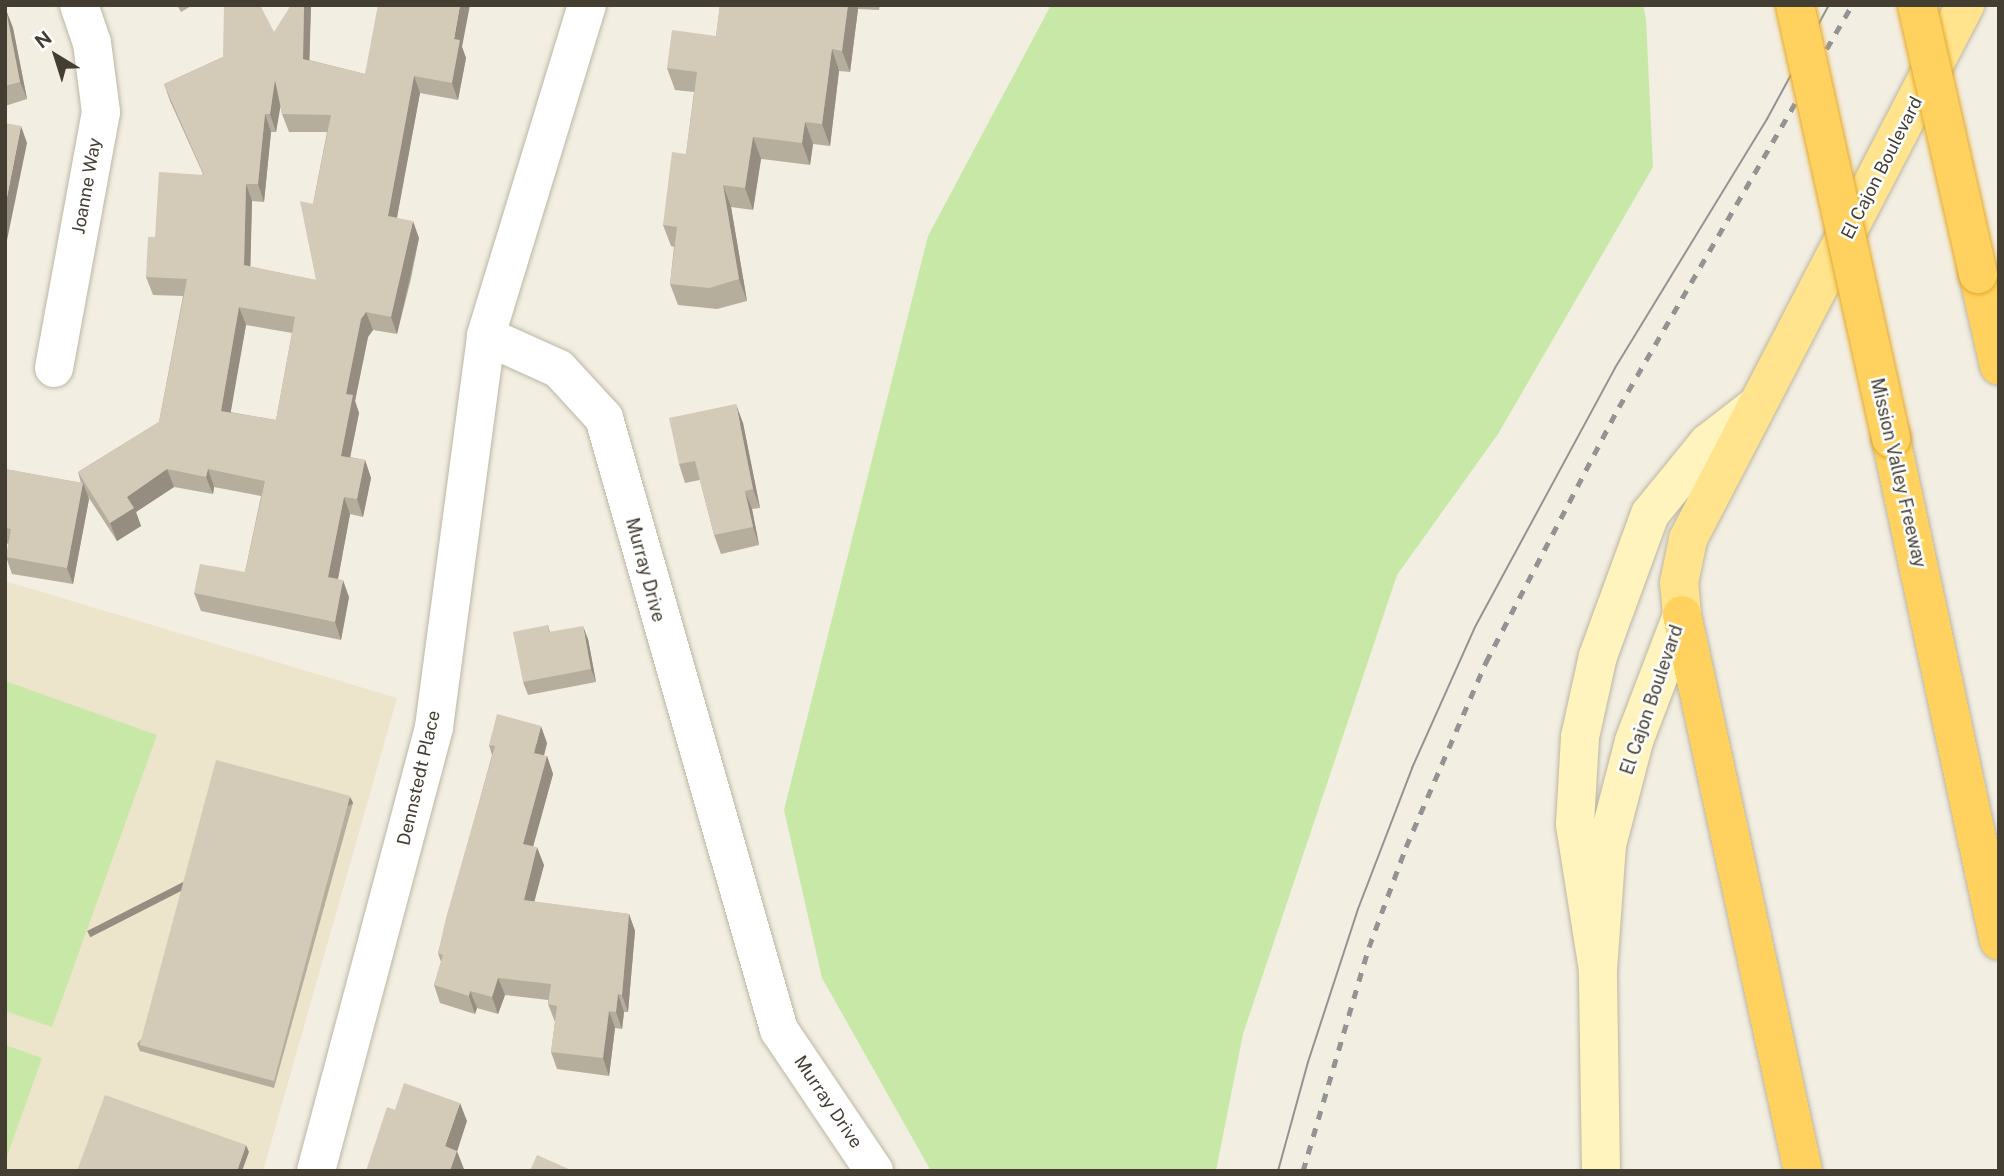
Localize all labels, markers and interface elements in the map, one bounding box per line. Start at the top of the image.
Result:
north arrow [21,21,91,91]
text: N [30,26,56,53]
street label: El Cajon Boulevard [1837,93,1927,243]
street label: Joanne Way [68,136,106,236]
street label: Mission Valley Freeway [1866,376,1930,570]
street label: Murray Drive [621,516,669,624]
street label: El Cajon Boulevard [1616,622,1688,778]
street label: Dennstedt Place [393,708,445,848]
street label: Murray Drive [789,1052,867,1152]

